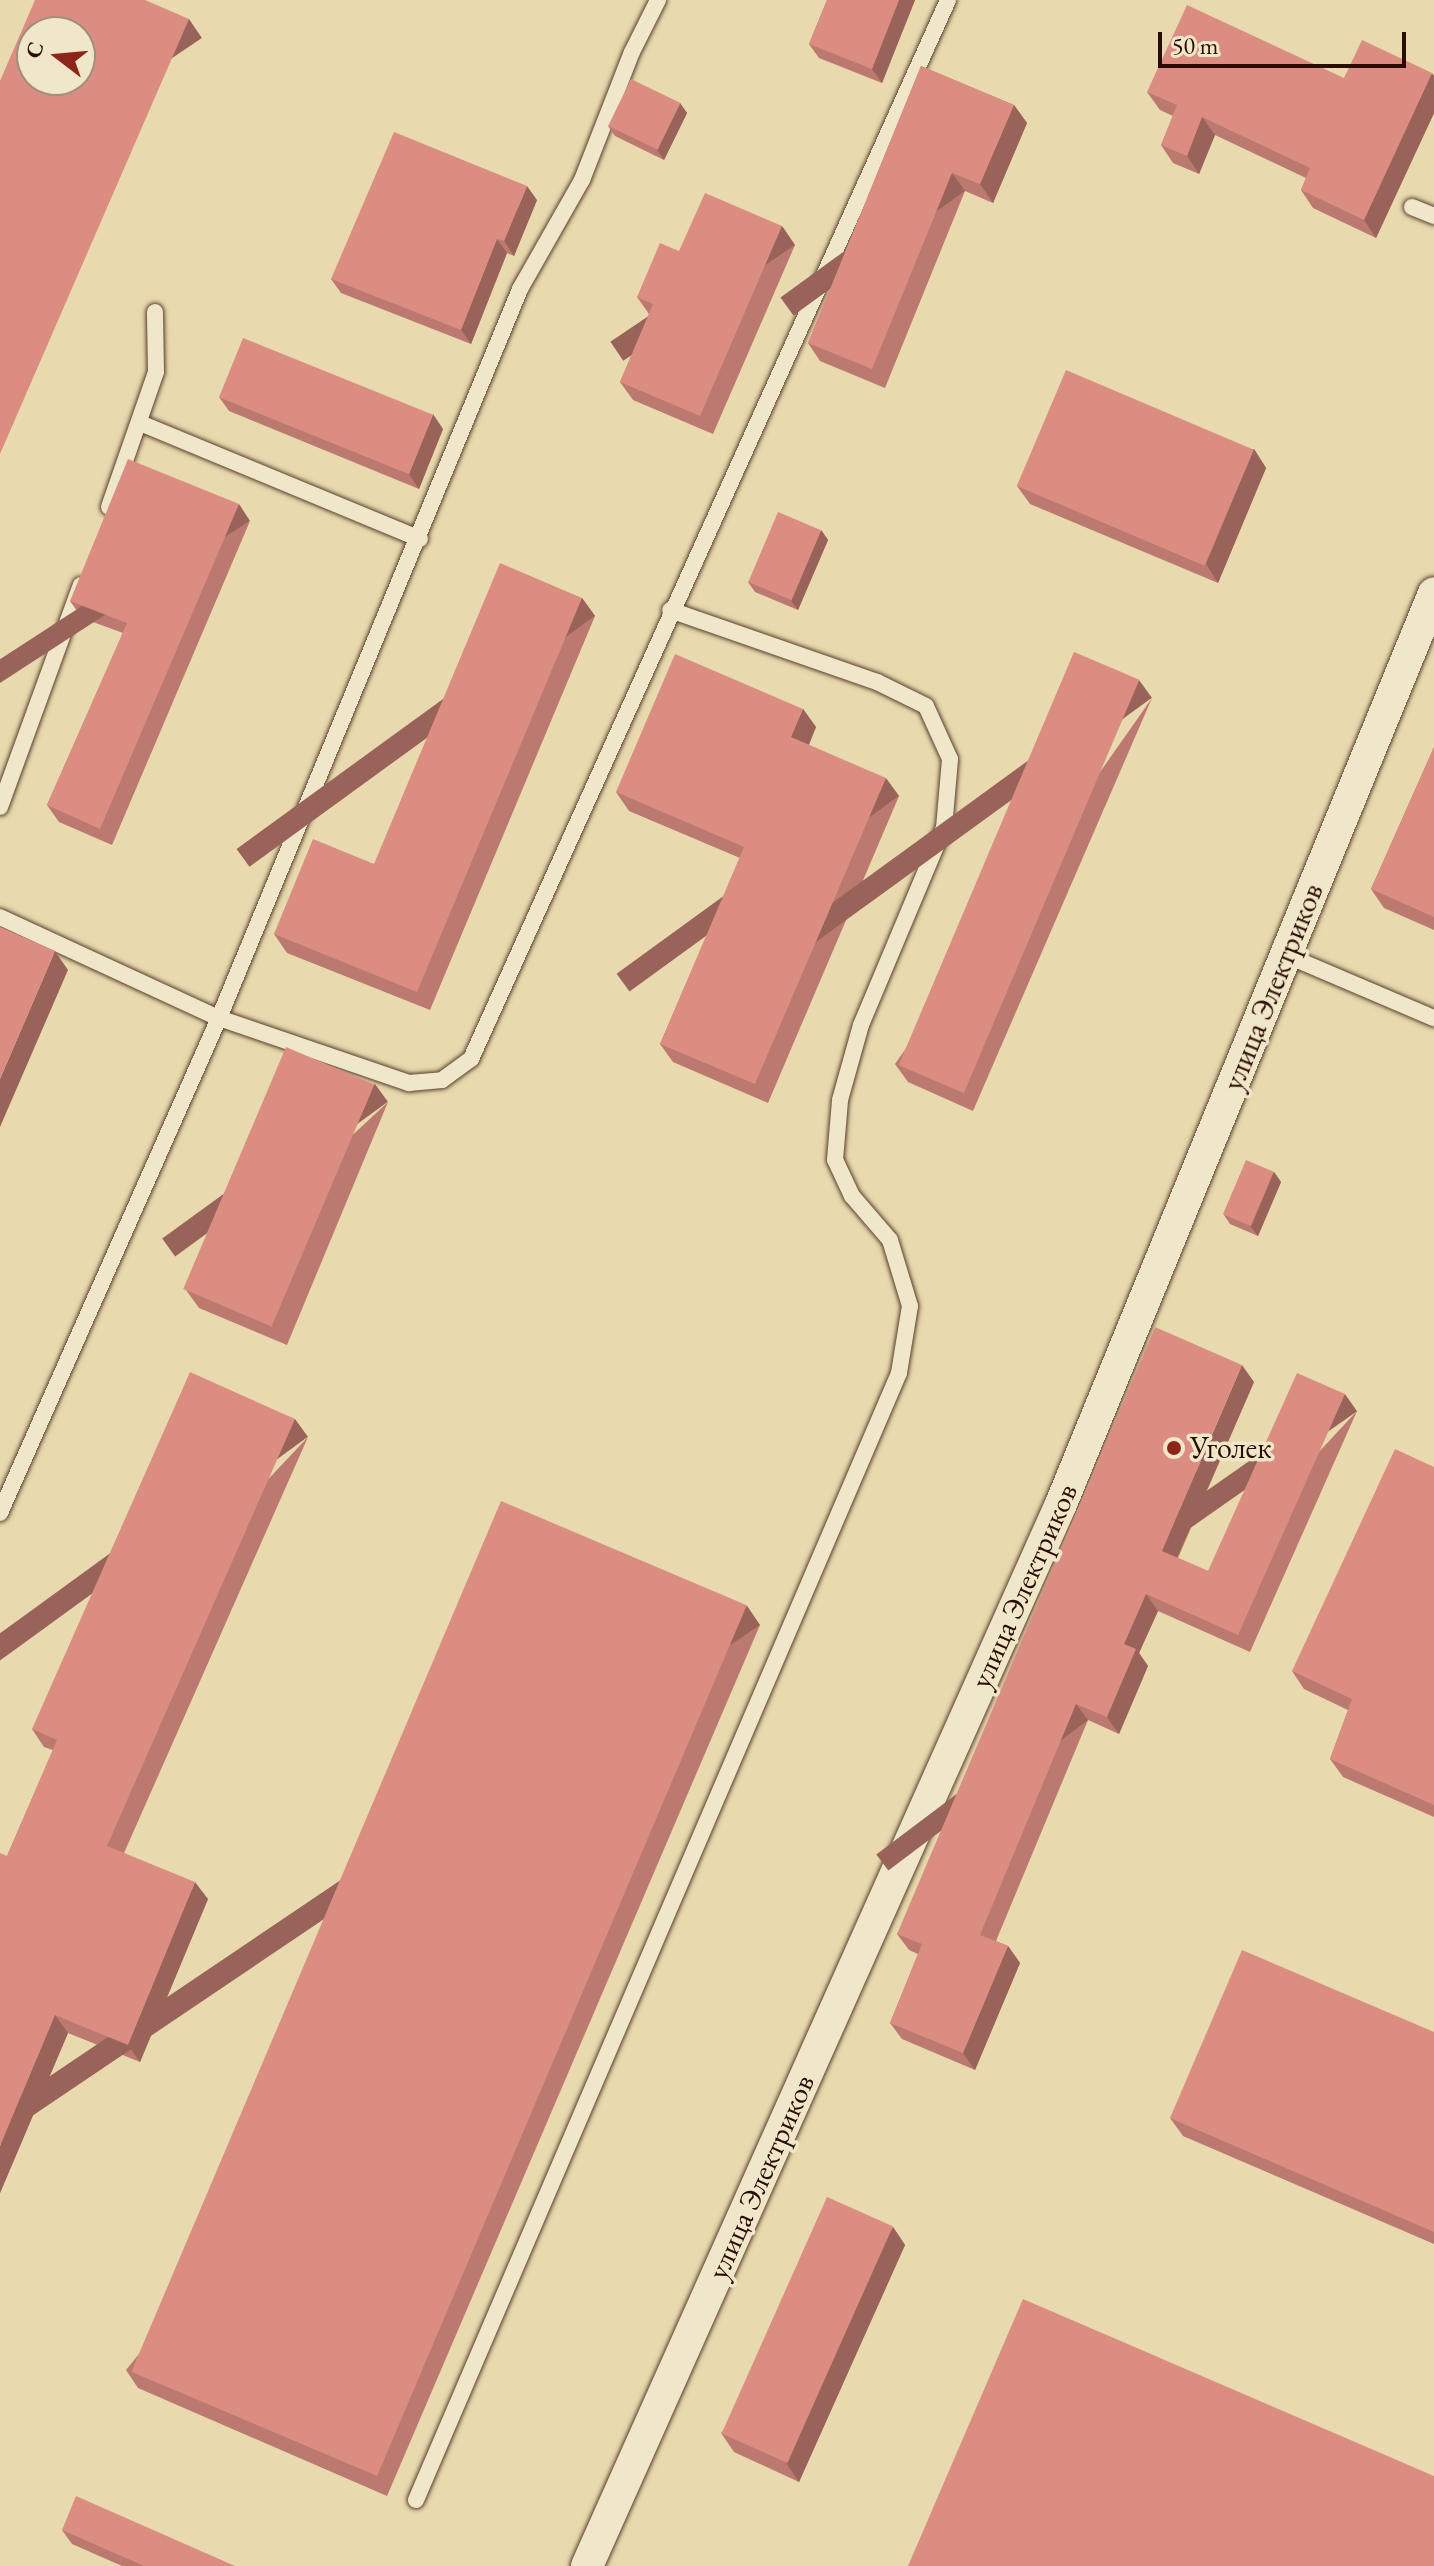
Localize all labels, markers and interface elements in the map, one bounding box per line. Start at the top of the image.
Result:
north arrow [16,16,96,96]
scale bar [1162,16,1410,66]
text: 50 m [1172,30,1219,61]
text: С [18,38,50,61]
street label: улица Электриков [1215,878,1331,1096]
place label: Уголек [1190,1430,1272,1466]
marker: Уголек [1165,1439,1183,1457]
street label: улица Электриков [963,1478,1085,1694]
street label: улица Электриков [700,2069,822,2285]

